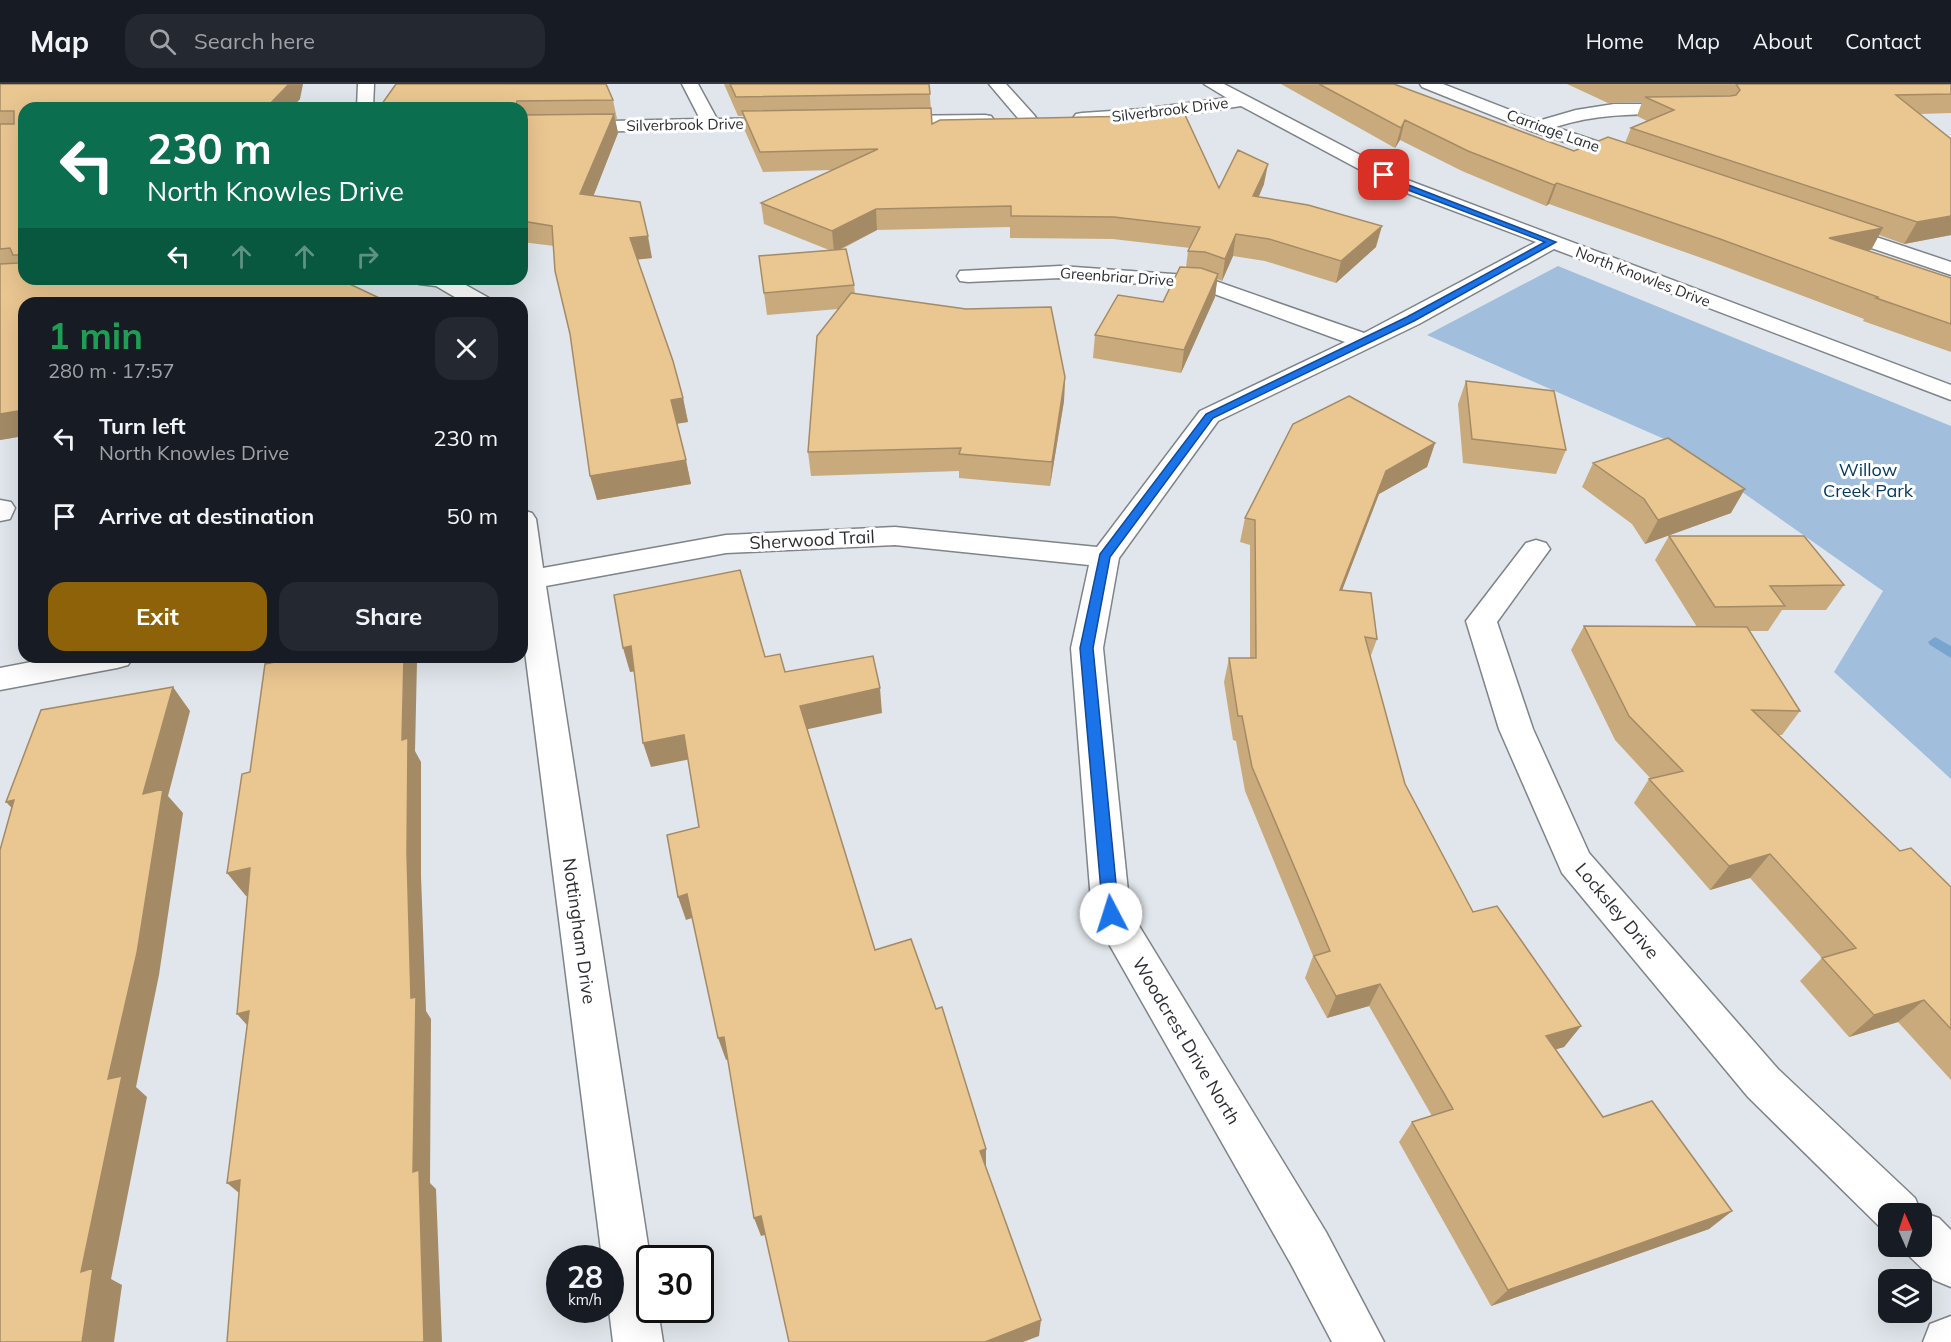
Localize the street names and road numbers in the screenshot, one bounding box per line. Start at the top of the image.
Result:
street label: Silverbrook Drive [1111,93,1229,126]
street label: Carriage Lane [1504,105,1602,156]
street label: Silverbrook Drive [626,114,744,135]
street label: North Knowles Drive [1573,242,1713,311]
street label: Greenbriar Drive [1059,263,1175,290]
street label: Sherwood Trail [749,525,875,554]
street label: Nottingham Drive [558,857,601,1005]
street label: Locksley Drive [1570,858,1664,964]
street label: Woodcrest Drive North [1127,953,1245,1129]

